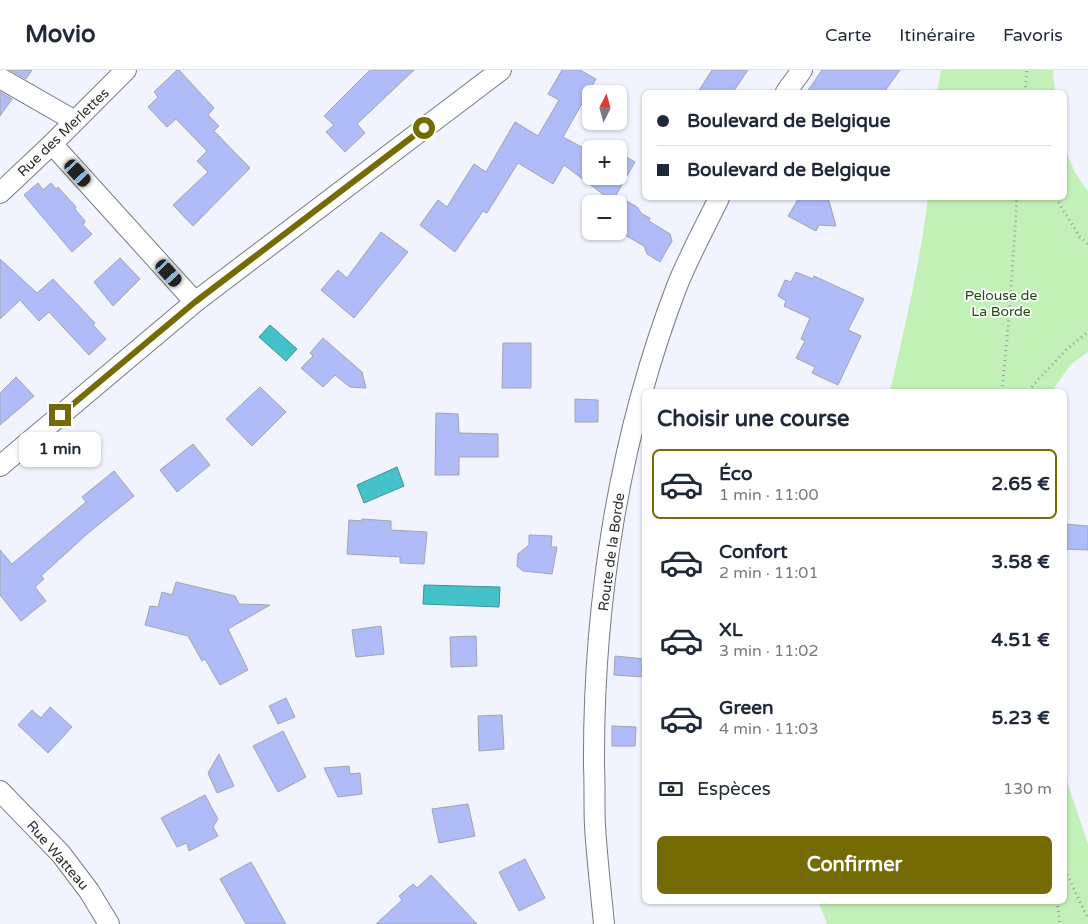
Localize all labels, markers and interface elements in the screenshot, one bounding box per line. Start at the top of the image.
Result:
text: Movio [25,20,96,49]
text: Carte [825,24,871,46]
text: Itinéraire [899,24,975,46]
text: Favoris [1003,24,1063,46]
street label: Rue des Merlettes [14,84,113,180]
north arrow [582,85,628,130]
map controls [582,85,627,240]
text: Boulevard de Belgique [687,110,890,132]
route start [413,117,435,139]
button: + [582,140,627,185]
car [62,157,93,189]
text: Boulevard de Belgique [687,159,890,181]
button: − [582,195,627,240]
car [153,257,184,289]
park label: Pelouse de La Borde [965,287,1037,320]
route end [49,404,71,426]
text: Choisir une course [657,406,850,432]
callout: 1 min [19,432,101,468]
text: 1 min [39,439,81,459]
icon: car [659,462,704,507]
text: Éco [719,463,752,485]
text: 2.65 € [991,473,1050,495]
text: 1 min · 11:00 [719,485,818,505]
street label: Route de la Borde [595,492,628,612]
icon: car [659,540,704,585]
text: Confort [719,541,788,563]
text: 3.58 € [991,551,1050,573]
text: 2 min · 11:01 [719,563,818,583]
icon: car [659,618,704,663]
text: XL [719,619,743,641]
text: 4.51 € [991,629,1050,651]
text: 3 min · 11:02 [719,641,818,661]
icon: car [659,696,704,741]
text: Green [719,697,773,719]
text: 5.23 € [992,707,1050,729]
text: 4 min · 11:03 [719,719,818,739]
icon: cash [657,775,685,803]
text: Espèces [697,778,771,800]
text: 130 m [1003,779,1052,799]
street label: Rue Watteau [23,817,92,893]
button: Confirmer [657,836,1052,894]

